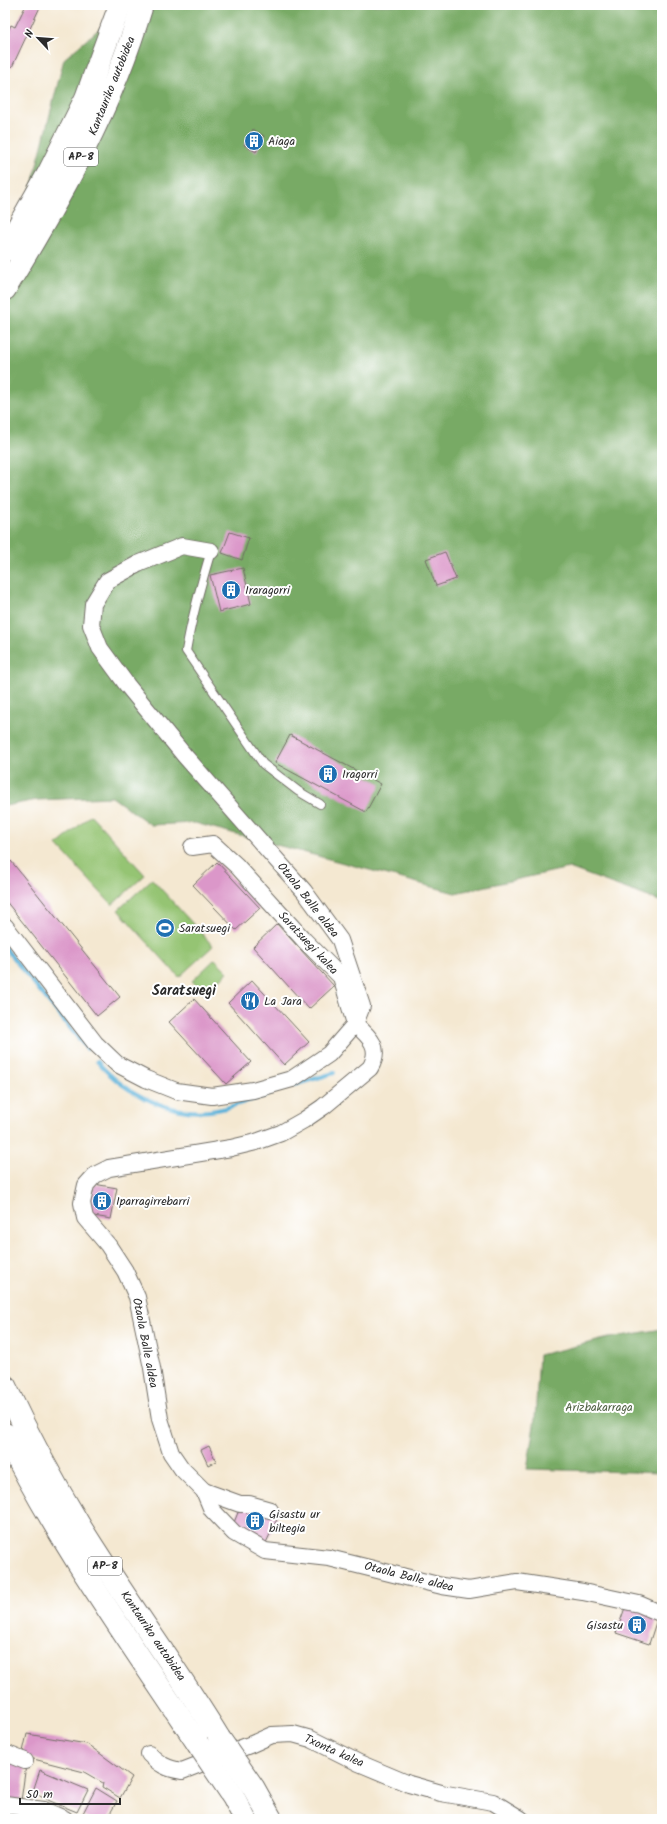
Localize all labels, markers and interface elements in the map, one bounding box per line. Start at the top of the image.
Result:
north arrow [18,18,58,58]
text: N [20,27,40,41]
street label: Kantauriko autobidea [83,33,141,138]
building icon: Aiaga [243,130,265,152]
place label: Aiaga [268,132,295,151]
road number: AP-8 [64,148,98,166]
building icon: Iraragorri [220,579,242,601]
place label: Iraragorri [245,581,291,600]
building icon: Iragorri [317,763,339,785]
place label: Iragorri [342,765,378,784]
street label: Otaola Balle aldea [272,858,344,942]
street label: Saratsuegi kalea [273,907,343,979]
sports icon: Saratsuegi [154,917,176,939]
place label: Saratsuegi [179,919,231,938]
district label: Saratsuegi [152,980,216,1002]
restaurant icon: La Jara [239,990,261,1012]
place label: La Jara [264,992,302,1011]
building icon: Iparragirrebarri [91,1190,113,1212]
place label: Iparragirrebarri [116,1192,190,1211]
street label: Otaola Balle aldea [127,1296,163,1390]
park label: Arizbakarraga [565,1398,633,1417]
place label: Gisastu ur biltegia [269,1505,321,1538]
building icon: Gisastu ur biltegia [244,1510,266,1532]
road number: AP-8 [88,1557,122,1575]
street label: Otaola Balle aldea [362,1557,456,1597]
street label: Kantauriko autobidea [116,1587,191,1685]
building icon: Gisastu [626,1614,648,1636]
place label: Gisastu [587,1616,623,1635]
street label: Txonta kalea [301,1729,367,1773]
scale bar [20,1780,120,1806]
text: 50 m [26,1785,53,1804]

